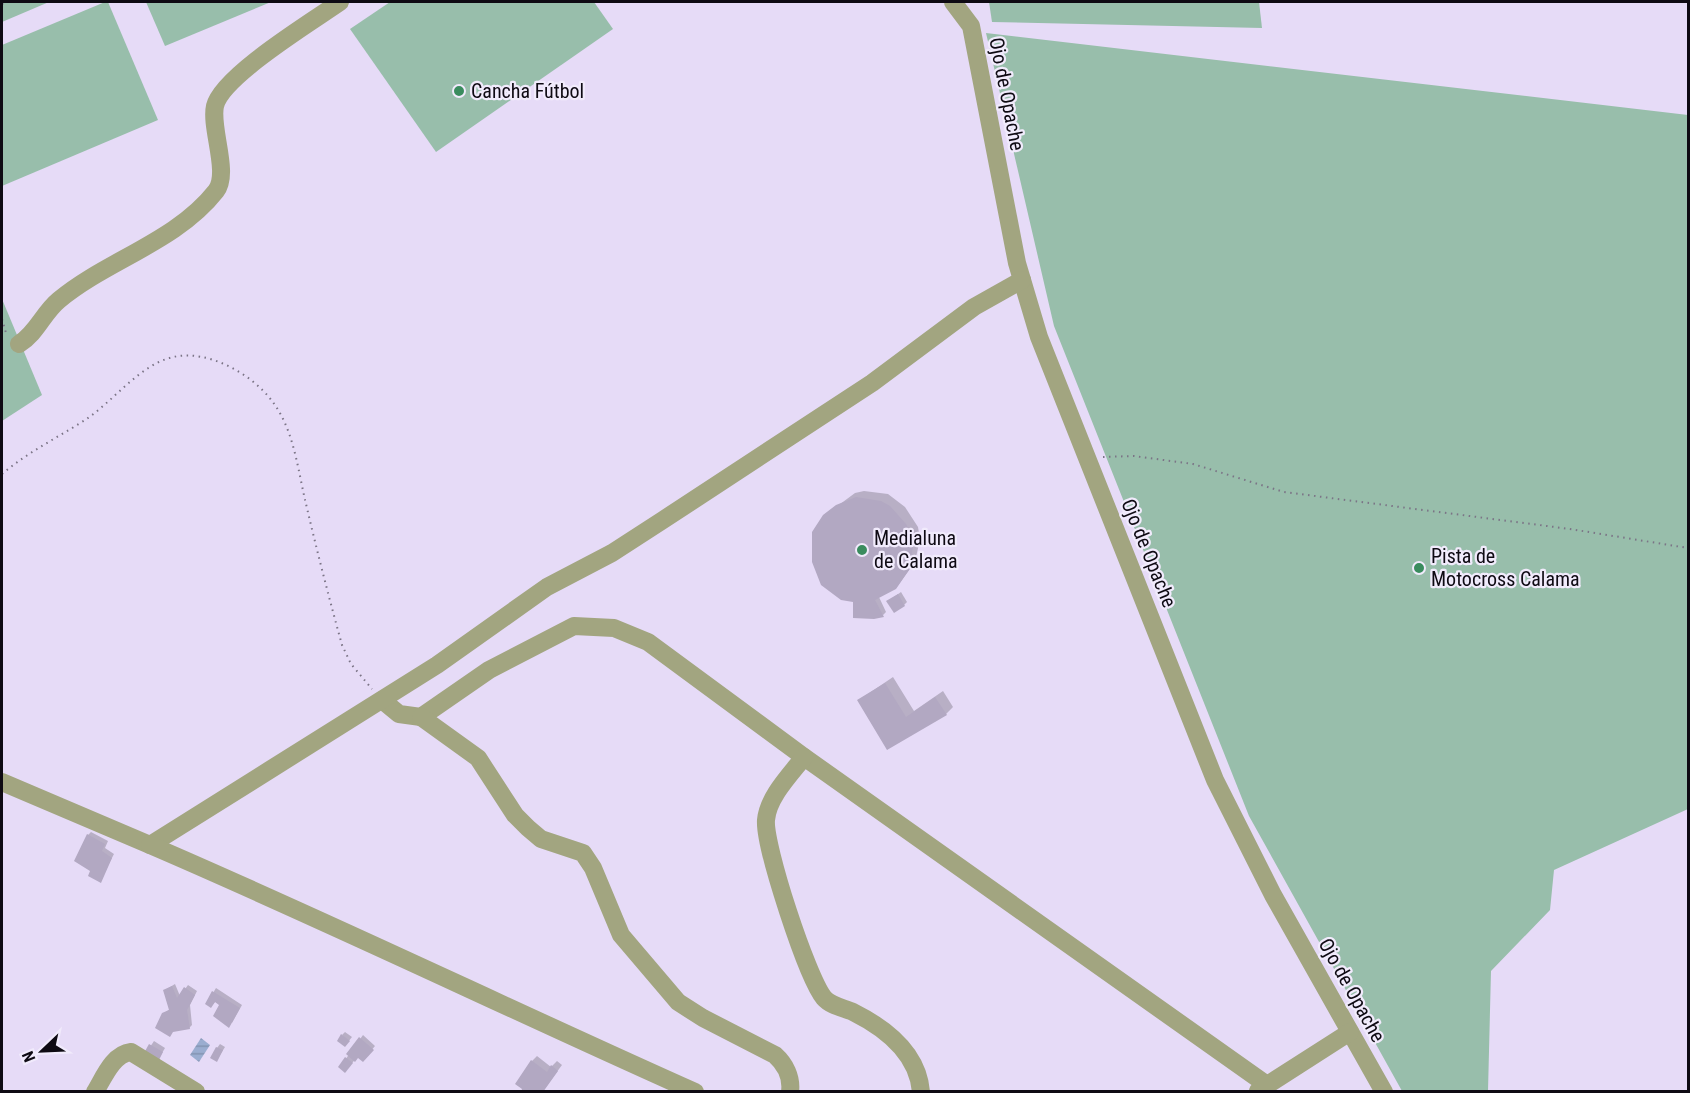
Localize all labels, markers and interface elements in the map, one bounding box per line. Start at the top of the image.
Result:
street label: Ojo de Opache [984,35,1030,153]
place label: Cancha Fútbol [471,79,584,103]
marker: Cancha Fútbol [452,84,466,98]
street label: Ojo de Opache [1116,495,1182,611]
place label: Medialuna de Calama [874,526,958,573]
marker: Medialuna de Calama [855,543,869,557]
place label: Pista de Motocross Calama [1431,544,1580,591]
marker: Pista de Motocross Calama [1412,561,1426,575]
street label: Ojo de Opache [1314,934,1390,1046]
north arrow [12,1021,72,1081]
text: N [18,1048,39,1065]

